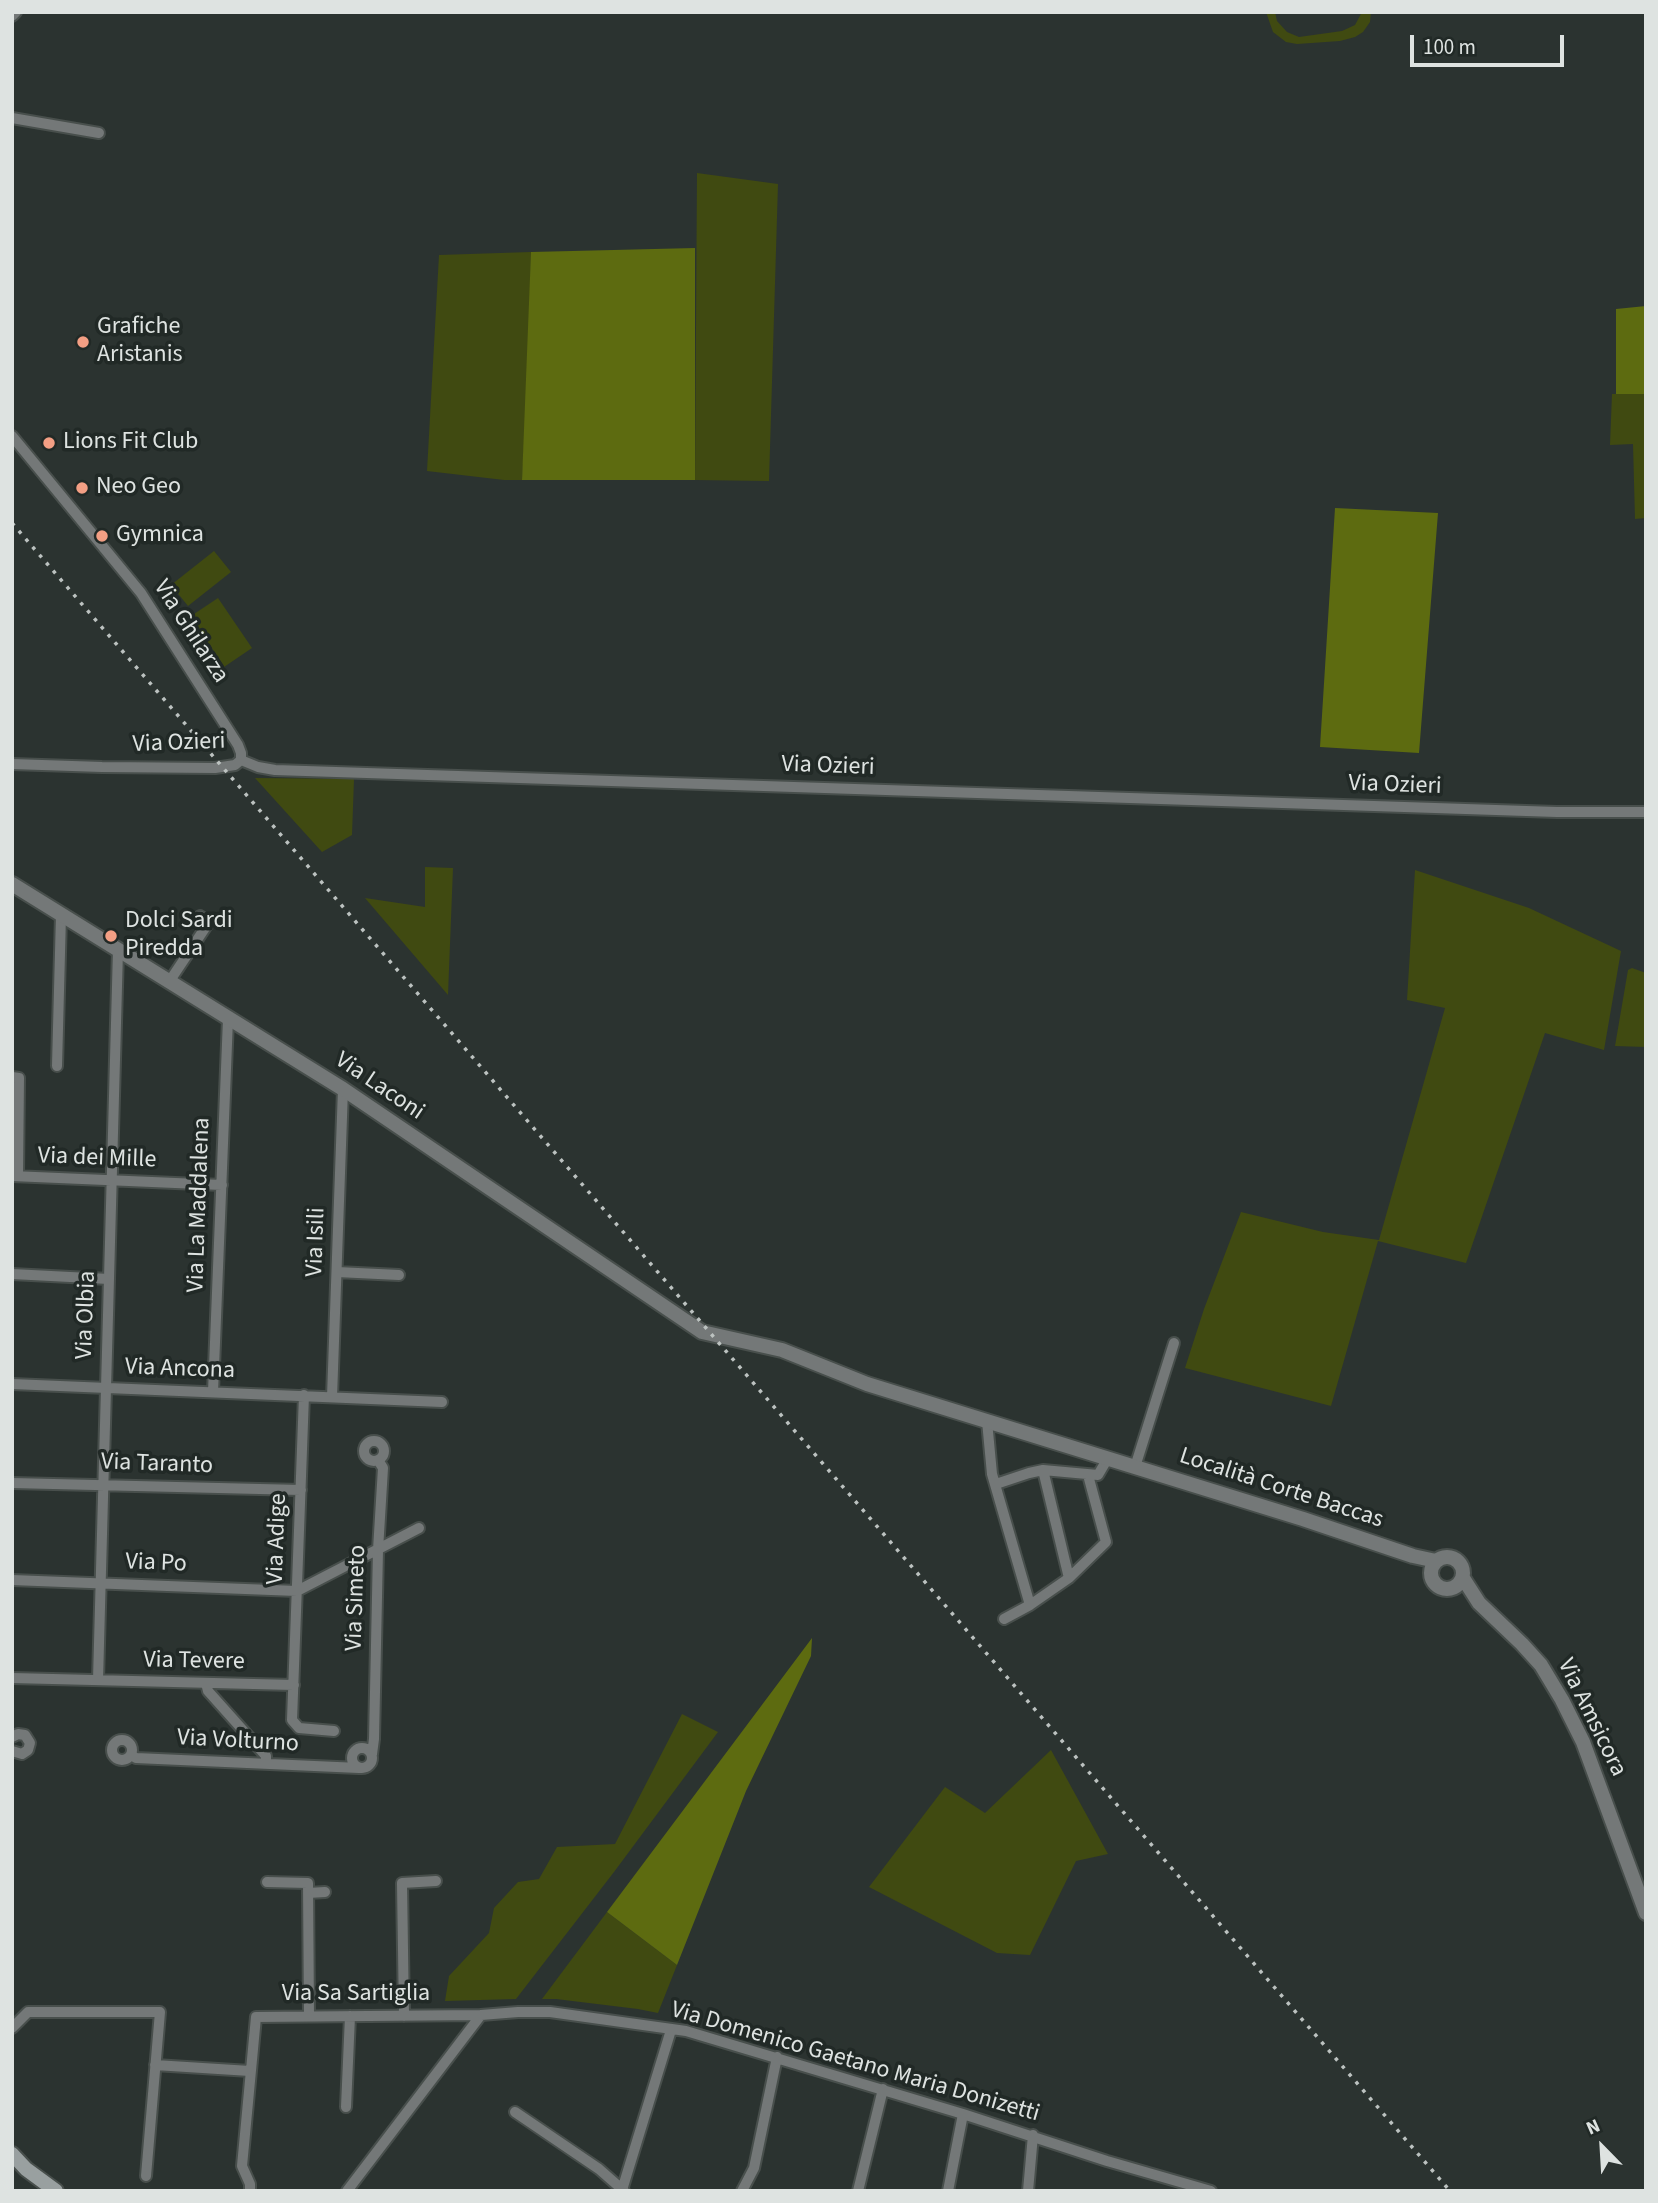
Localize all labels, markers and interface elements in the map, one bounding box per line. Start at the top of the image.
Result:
scale bar [1413,21,1567,65]
text: 100 m [1423,32,1476,62]
place label: Grafiche Aristanis [97,314,183,370]
marker: Grafiche Aristanis [75,334,91,350]
place label: Lions Fit Club [63,429,198,457]
marker: Lions Fit Club [41,435,57,451]
place label: Neo Geo [96,474,181,502]
marker: Neo Geo [74,480,90,496]
place label: Gymnica [116,522,204,550]
marker: Gymnica [94,528,110,544]
street label: Via Ghilarza [146,575,234,689]
street label: Via Ozieri [132,728,226,760]
street label: Via Ozieri [781,751,875,783]
street label: Via Ozieri [1348,770,1442,802]
place label: Dolci Sardi Piredda [125,908,233,964]
marker: Dolci Sardi Piredda [103,928,119,944]
street label: Via Laconi [329,1047,429,1127]
street label: Via La Maddalena [183,1117,217,1293]
street label: Via dei Mille [37,1143,157,1175]
street label: Via Isili [301,1207,333,1277]
street label: Via Olbia [71,1270,103,1360]
street label: Via Ancona [125,1354,235,1386]
street label: Località Corte Baccas [1175,1442,1387,1536]
street label: Via Taranto [100,1449,214,1481]
street label: Via Adige [262,1493,294,1585]
street label: Via Simeto [341,1544,373,1652]
street label: Via Po [125,1549,187,1579]
street label: Via Tevere [143,1647,245,1677]
street label: Via Amsicora [1550,1654,1632,1782]
street label: Via Volturno [176,1724,300,1760]
street label: Via Sa Sartiglia [282,1981,430,2009]
street label: Via Domenico Gaetano Maria Donizetti [667,1997,1043,2129]
north arrow [1567,2112,1637,2182]
text: N [1582,2112,1605,2142]

